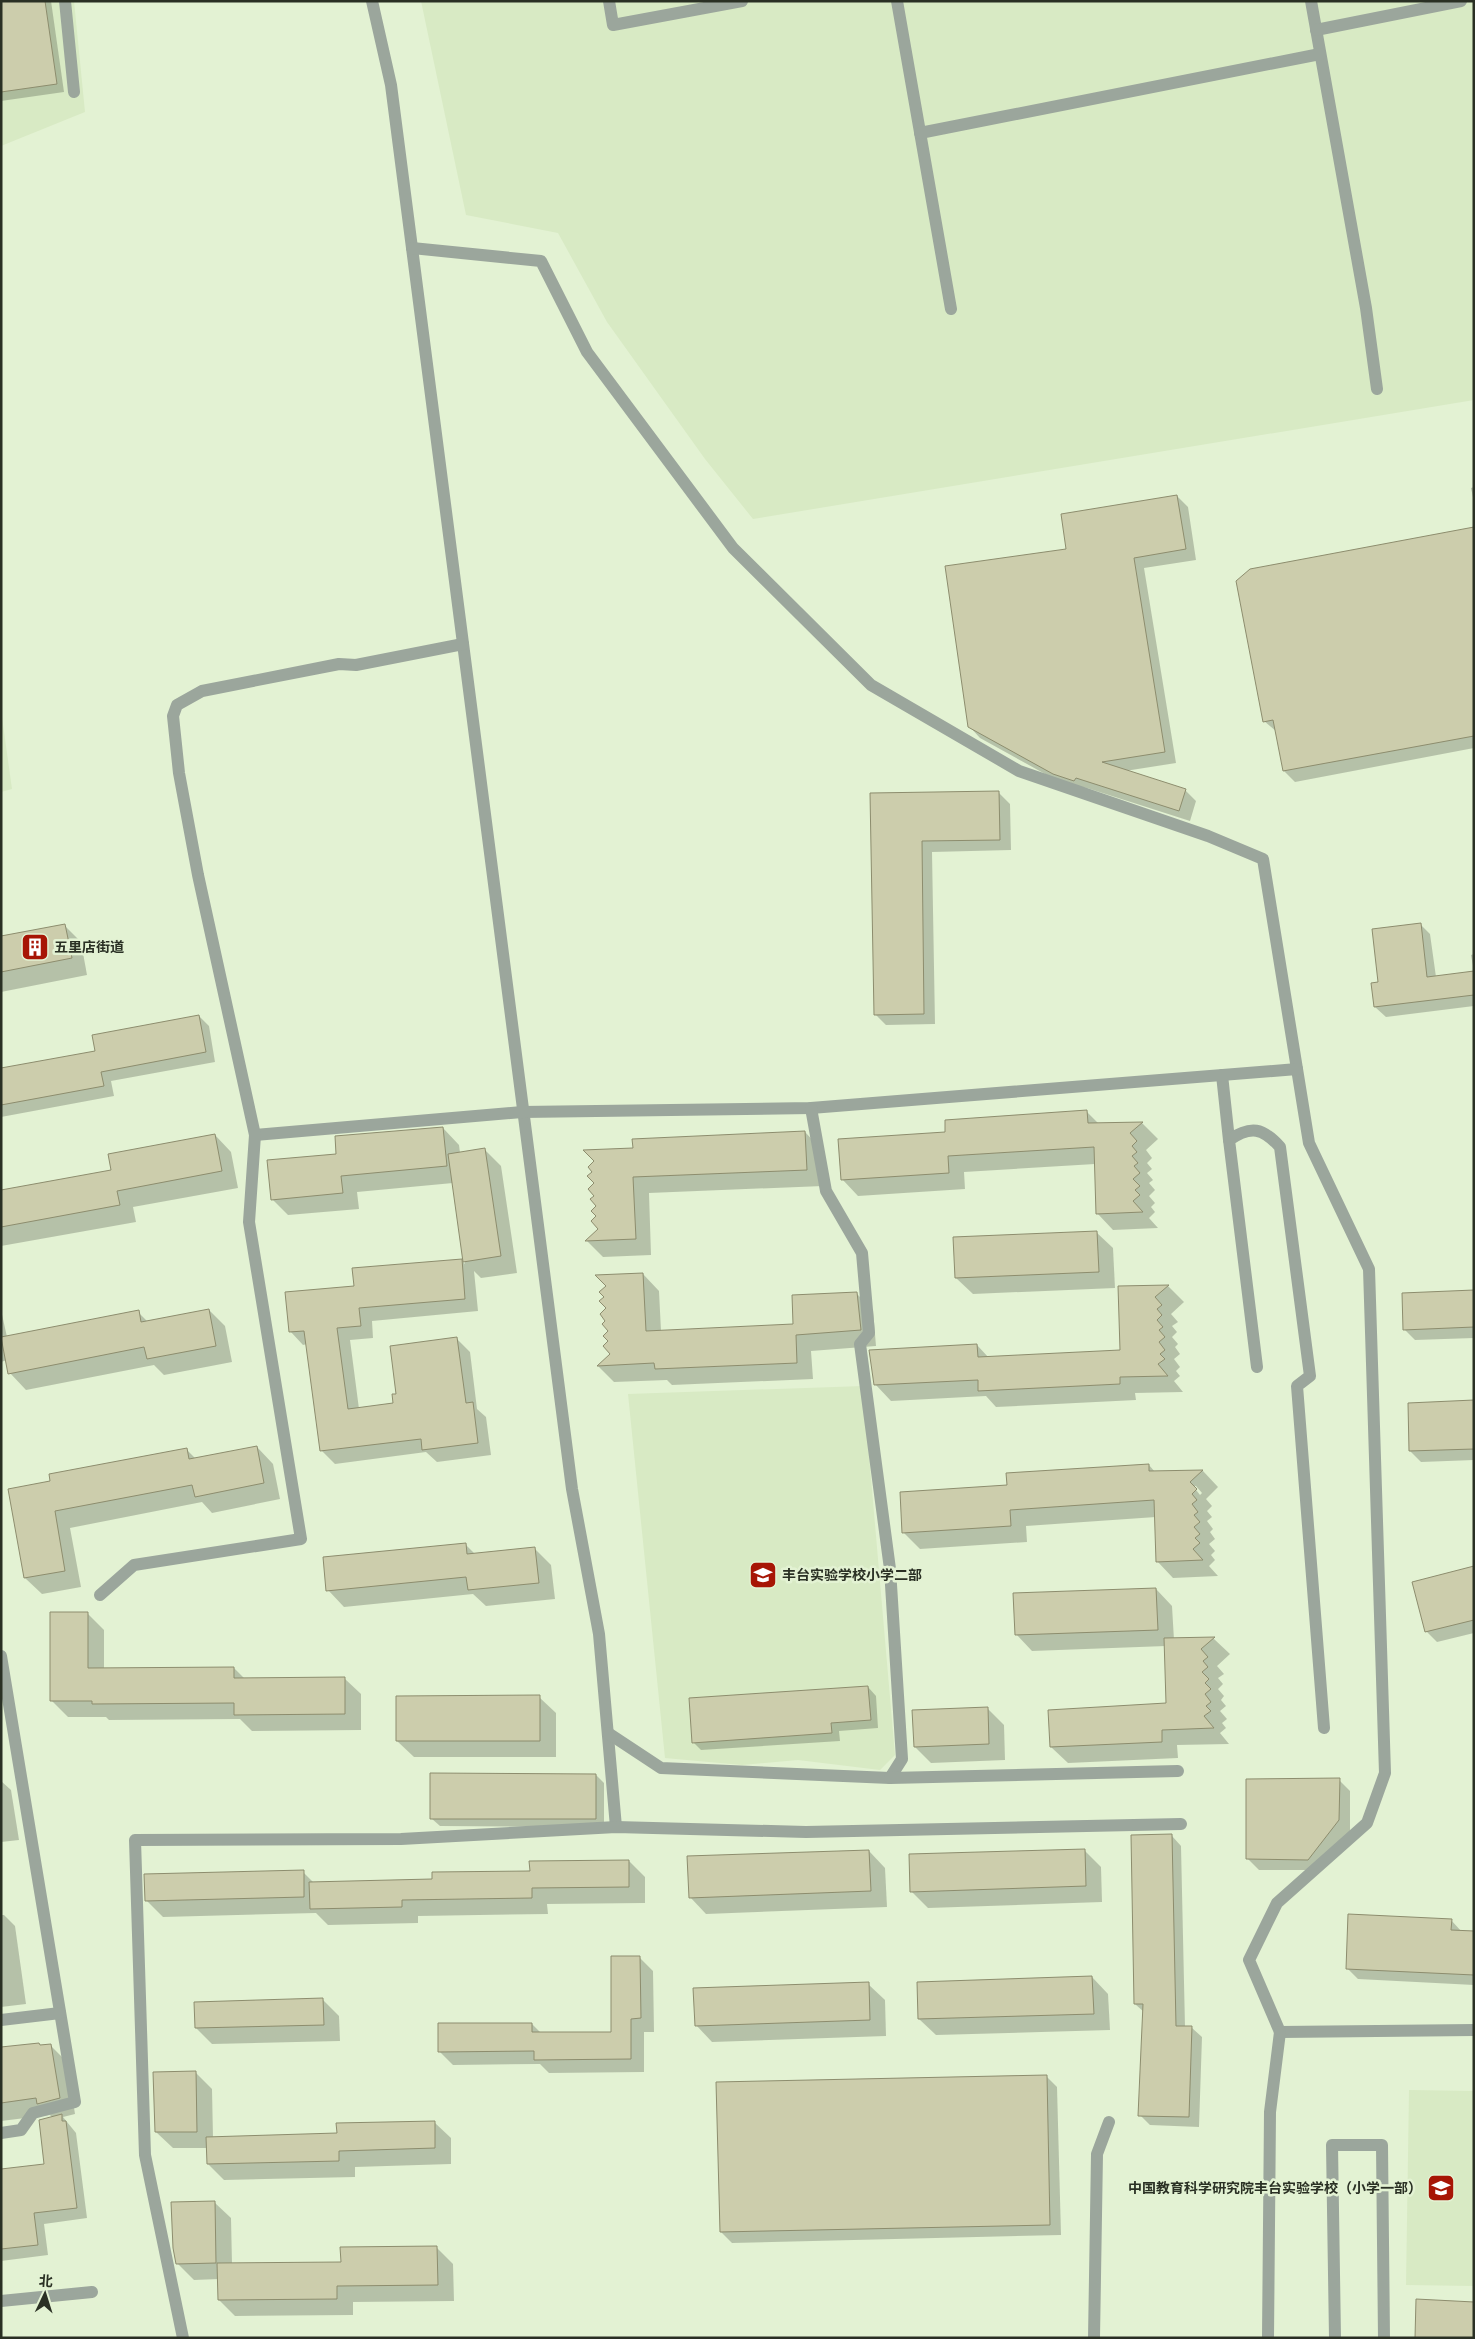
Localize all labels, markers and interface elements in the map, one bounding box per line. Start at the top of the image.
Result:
building icon: 五里店街道 [20,932,50,962]
place label: 五里店街道 [54,938,124,956]
school or university icon: 丰台实验学校小学二部 [748,1560,778,1590]
place label: 丰台实验学校小学二部 [782,1566,922,1584]
school or university icon: 中国教育科学研究院丰台实验学校（小学一部） [1426,2173,1456,2203]
place label: 中国教育科学研究院丰台实验学校（小学一部） [1128,2179,1422,2197]
north arrow [20,2269,70,2319]
text: 北 [38,2272,54,2290]

